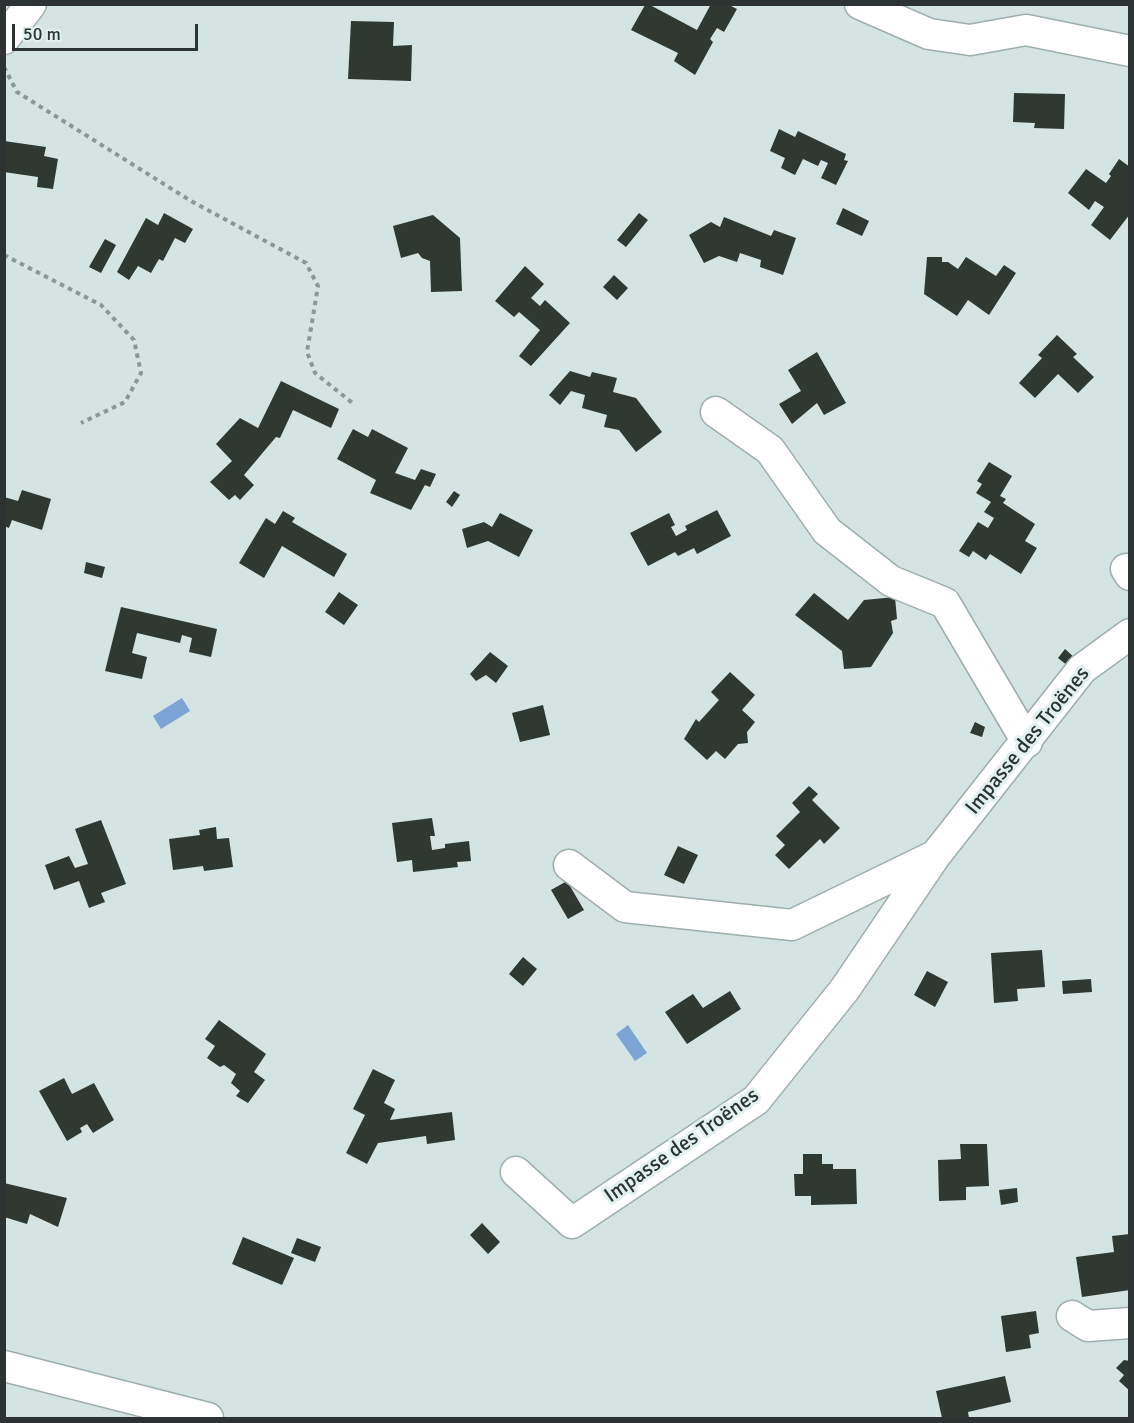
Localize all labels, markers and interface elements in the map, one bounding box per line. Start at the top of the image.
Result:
scale bar [15,12,201,50]
text: 50 m [23,23,61,45]
street label: Impasse des Troënes [961,662,1095,820]
street label: Impasse des Troënes [600,1083,764,1209]

